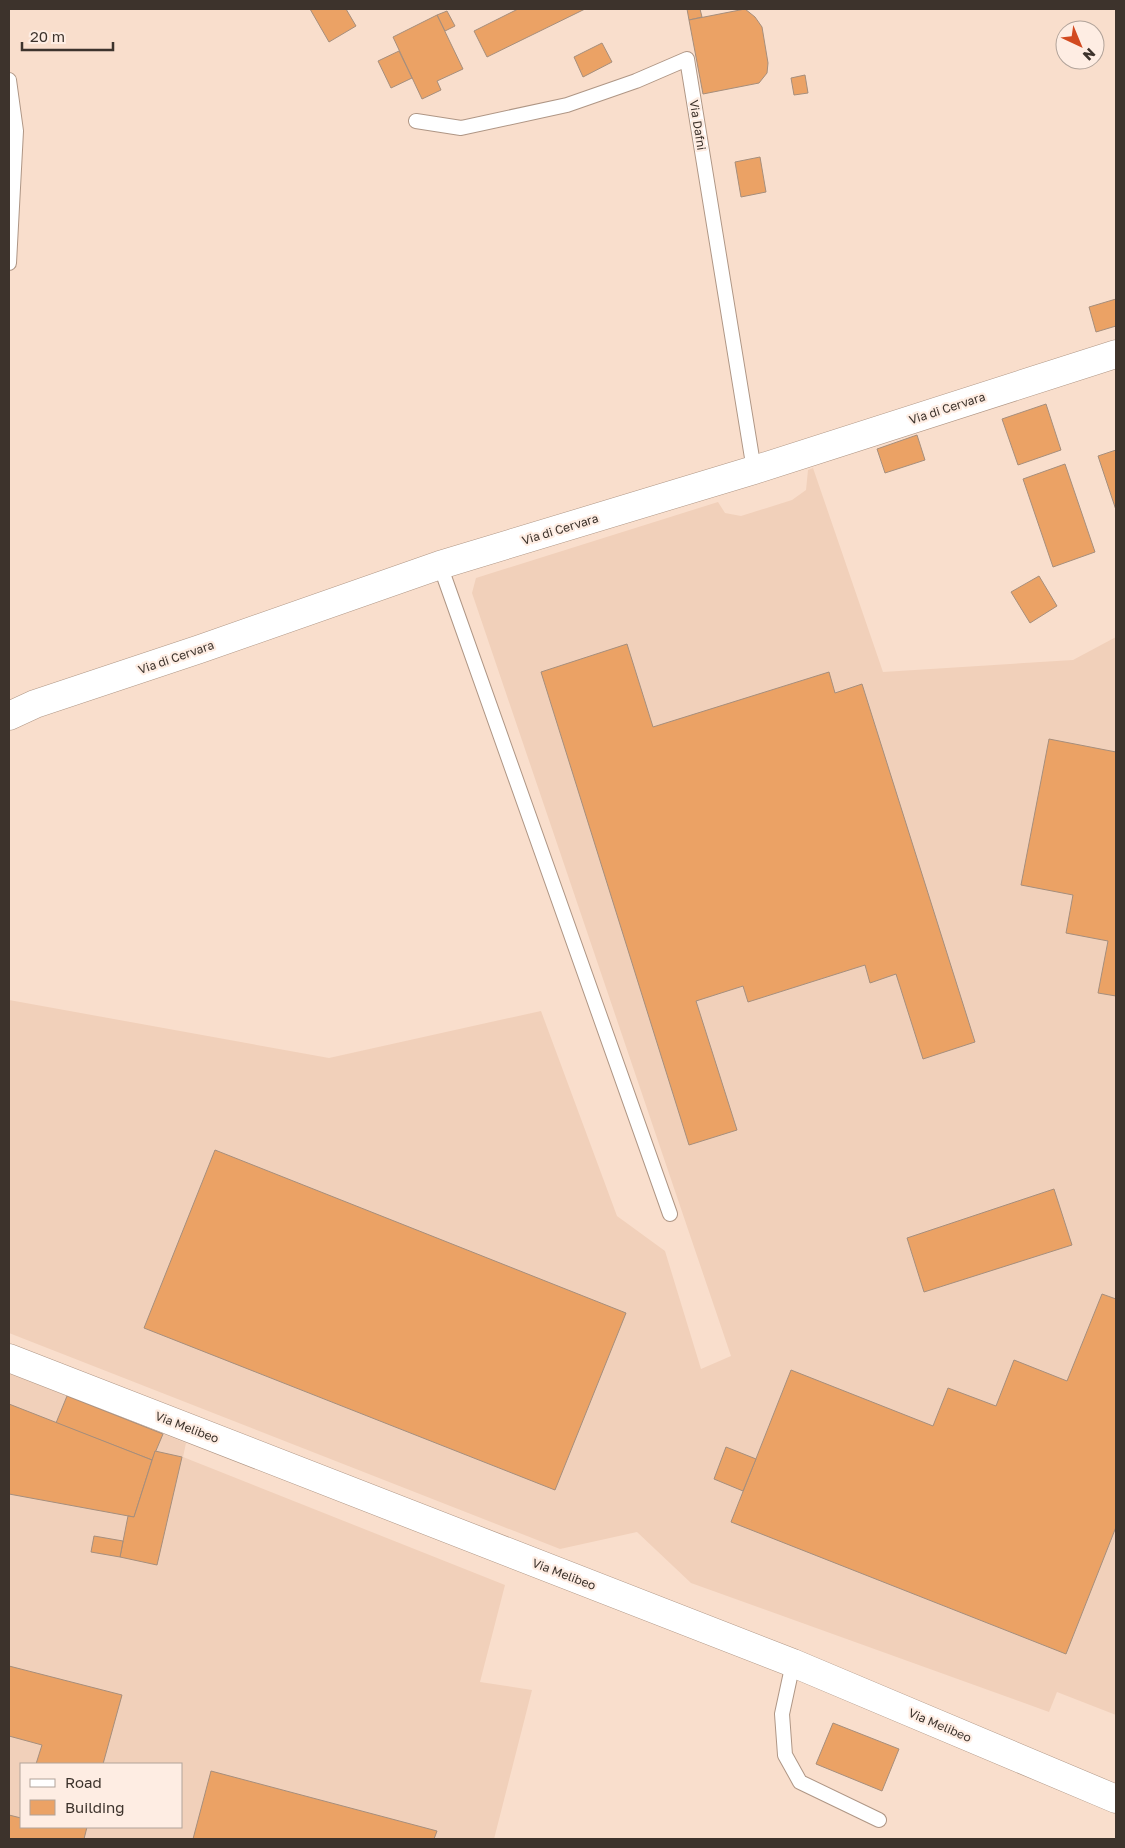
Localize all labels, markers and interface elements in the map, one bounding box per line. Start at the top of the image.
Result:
scale bar [22,20,114,52]
north arrow [1055,20,1105,70]
text: 20 m [30,27,65,45]
text: N [1080,45,1099,65]
street label: Via Dafni [687,99,709,151]
street label: Via di Cervara [907,389,987,427]
street label: Via di Cervara [520,510,600,548]
street label: Via di Cervara [136,637,216,677]
street label: Via Melibeo [153,1408,221,1446]
street label: Via Melibeo [530,1555,598,1593]
street label: Via Melibeo [906,1705,974,1745]
legend [20,1763,182,1828]
text: Road [65,1773,102,1791]
text: Building [65,1798,125,1816]

